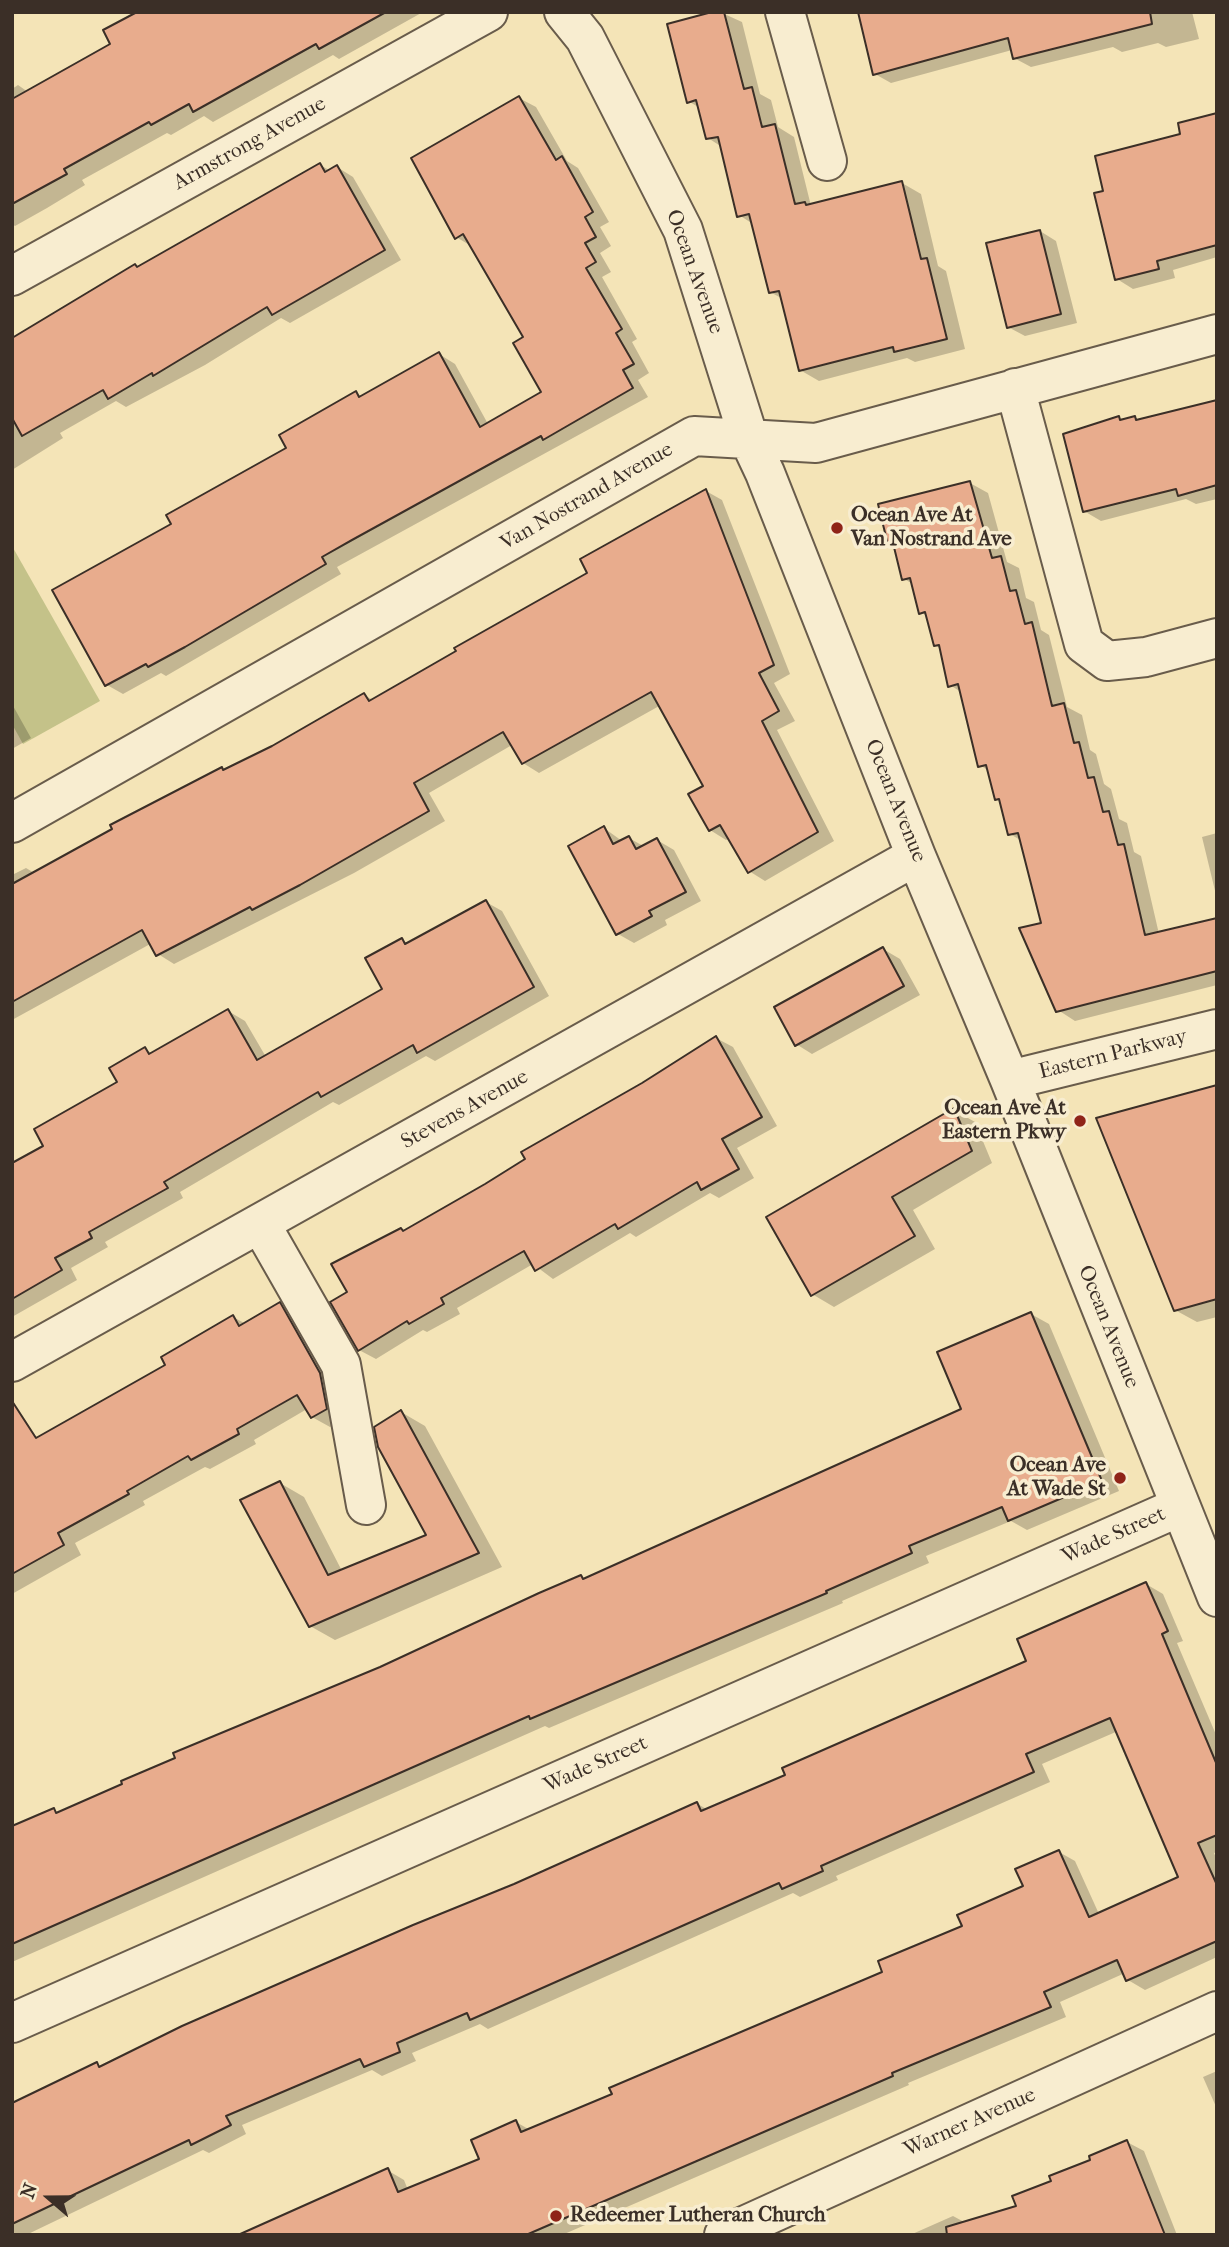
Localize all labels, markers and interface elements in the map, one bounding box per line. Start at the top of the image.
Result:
street label: Armstrong Avenue [169,92,331,196]
street label: Ocean Avenue [660,206,728,338]
street label: Van Nostrand Avenue [496,437,678,557]
place label: Ocean Ave At Van Nostrand Ave [851,503,1012,553]
marker: Ocean Ave At Van Nostrand Ave [829,520,845,536]
street label: Ocean Avenue [859,736,931,866]
street label: Eastern Parkway [1036,1024,1190,1086]
street label: Stevens Avenue [397,1065,533,1155]
place label: Ocean Ave At Eastern Pkwy [942,1096,1066,1146]
marker: Ocean Ave At Eastern Pkwy [1072,1113,1088,1129]
street label: Ocean Avenue [1072,1262,1144,1392]
place label: Ocean Ave At Wade St [1007,1453,1106,1503]
marker: Ocean Ave At Wade St [1112,1470,1128,1486]
street label: Wade Street [1058,1502,1170,1570]
street label: Wade Street [540,1731,652,1799]
street label: Warner Avenue [900,2083,1040,2163]
north arrow [14,2163,84,2233]
text: N [16,2180,42,2201]
place label: Redeemer Lutheran Church [570,2203,825,2229]
marker: Redeemer Lutheran Church [548,2208,564,2224]

